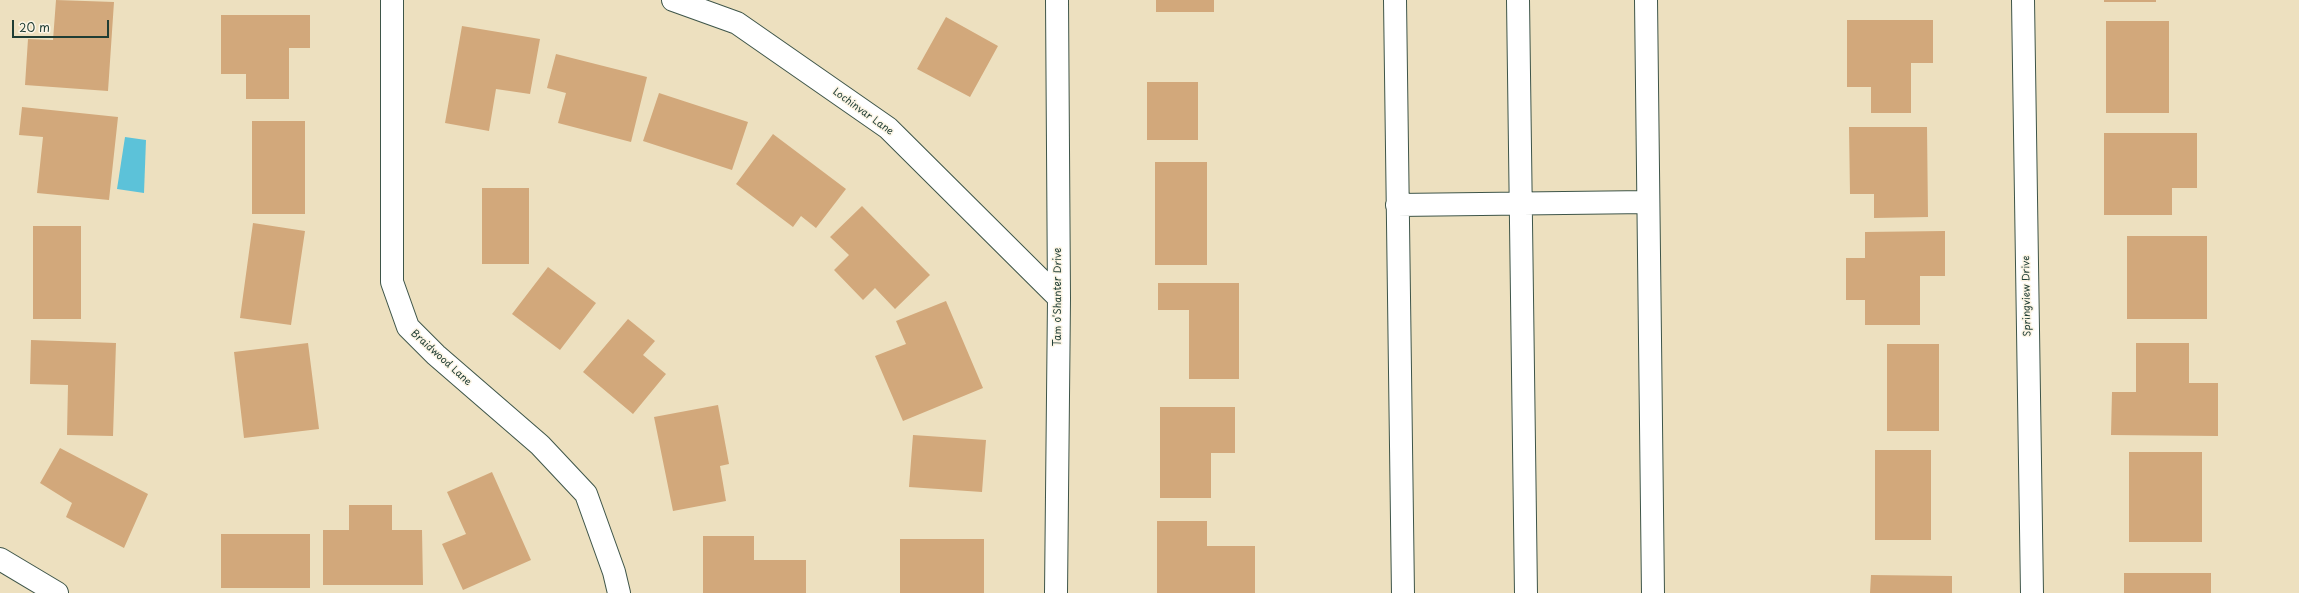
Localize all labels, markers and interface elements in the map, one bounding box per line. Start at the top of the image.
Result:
scale bar [14,12,111,38]
text: 20 m [19,18,50,36]
street label: Lochinvar Lane [830,86,896,138]
street label: Tam o'Shanter Drive [1052,248,1064,346]
street label: Springview Drive [2020,255,2034,337]
street label: Braidwood Lane [408,328,474,388]

